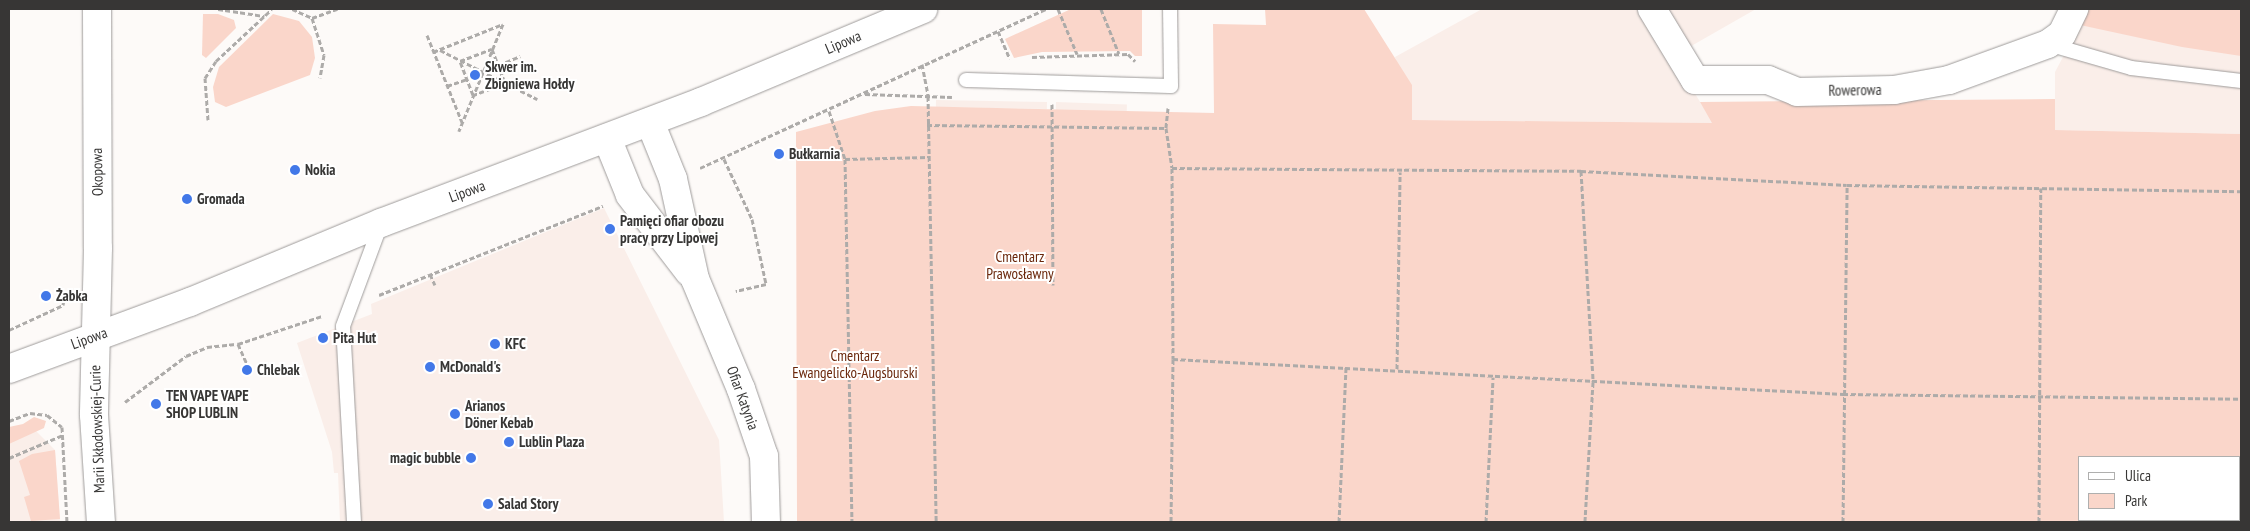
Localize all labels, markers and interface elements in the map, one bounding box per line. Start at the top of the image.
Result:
street label: Lipowa [822,26,864,58]
place label: Skwer im. Zbigniewa Hołdy [485,57,574,92]
marker: Skwer im. Zbigniewa Hołdy [469,69,481,81]
street label: Rowerowa [1828,81,1882,99]
place label: Bułkarnia [789,145,840,163]
street label: Okopowa [88,148,106,196]
marker: Bułkarnia [773,148,785,160]
place label: Nokia [305,161,336,179]
marker: Nokia [289,164,301,176]
street label: Lipowa [446,176,488,206]
place label: Gromada [197,190,245,208]
marker: Gromada [181,193,193,205]
place label: Pamięci ofiar obozu pracy przy Lipowej [620,211,724,246]
marker: Pamięci ofiar obozu pracy przy Lipowej [604,223,616,235]
park label: Cmentarz Prawosławny [986,247,1054,282]
place label: Żabka [56,287,88,305]
marker: Żabka [40,290,52,302]
street label: Lipowa [68,323,110,353]
place label: Pita Hut [333,329,376,347]
marker: Pita Hut [317,332,329,344]
place label: KFC [505,335,526,353]
marker: KFC [489,338,501,350]
park label: Cmentarz Ewangelicko-Augsburski [792,346,918,381]
place label: McDonald's [440,358,501,376]
place label: Chlebak [257,361,300,379]
marker: McDonald's [424,361,436,373]
marker: Chlebak [241,364,253,376]
street label: Ofiar Katynia [723,364,763,432]
street label: Marii Skłodowskiej-Curie [86,365,108,493]
place label: TEN VAPE VAPE SHOP LUBLIN [166,386,249,421]
place label: Arianos Döner Kebab [465,396,533,431]
marker: TEN VAPE VAPE SHOP LUBLIN [150,398,162,410]
marker: Arianos Döner Kebab [449,408,461,420]
place label: Lublin Plaza [519,433,584,451]
marker: Lublin Plaza [503,436,515,448]
place label: magic bubble [390,449,461,467]
marker: magic bubble [465,452,477,464]
legend [2078,456,2240,521]
text: Ulica [2125,466,2151,485]
text: Park [2125,491,2147,510]
place label: Salad Story [498,495,558,513]
marker: Salad Story [482,498,494,510]

